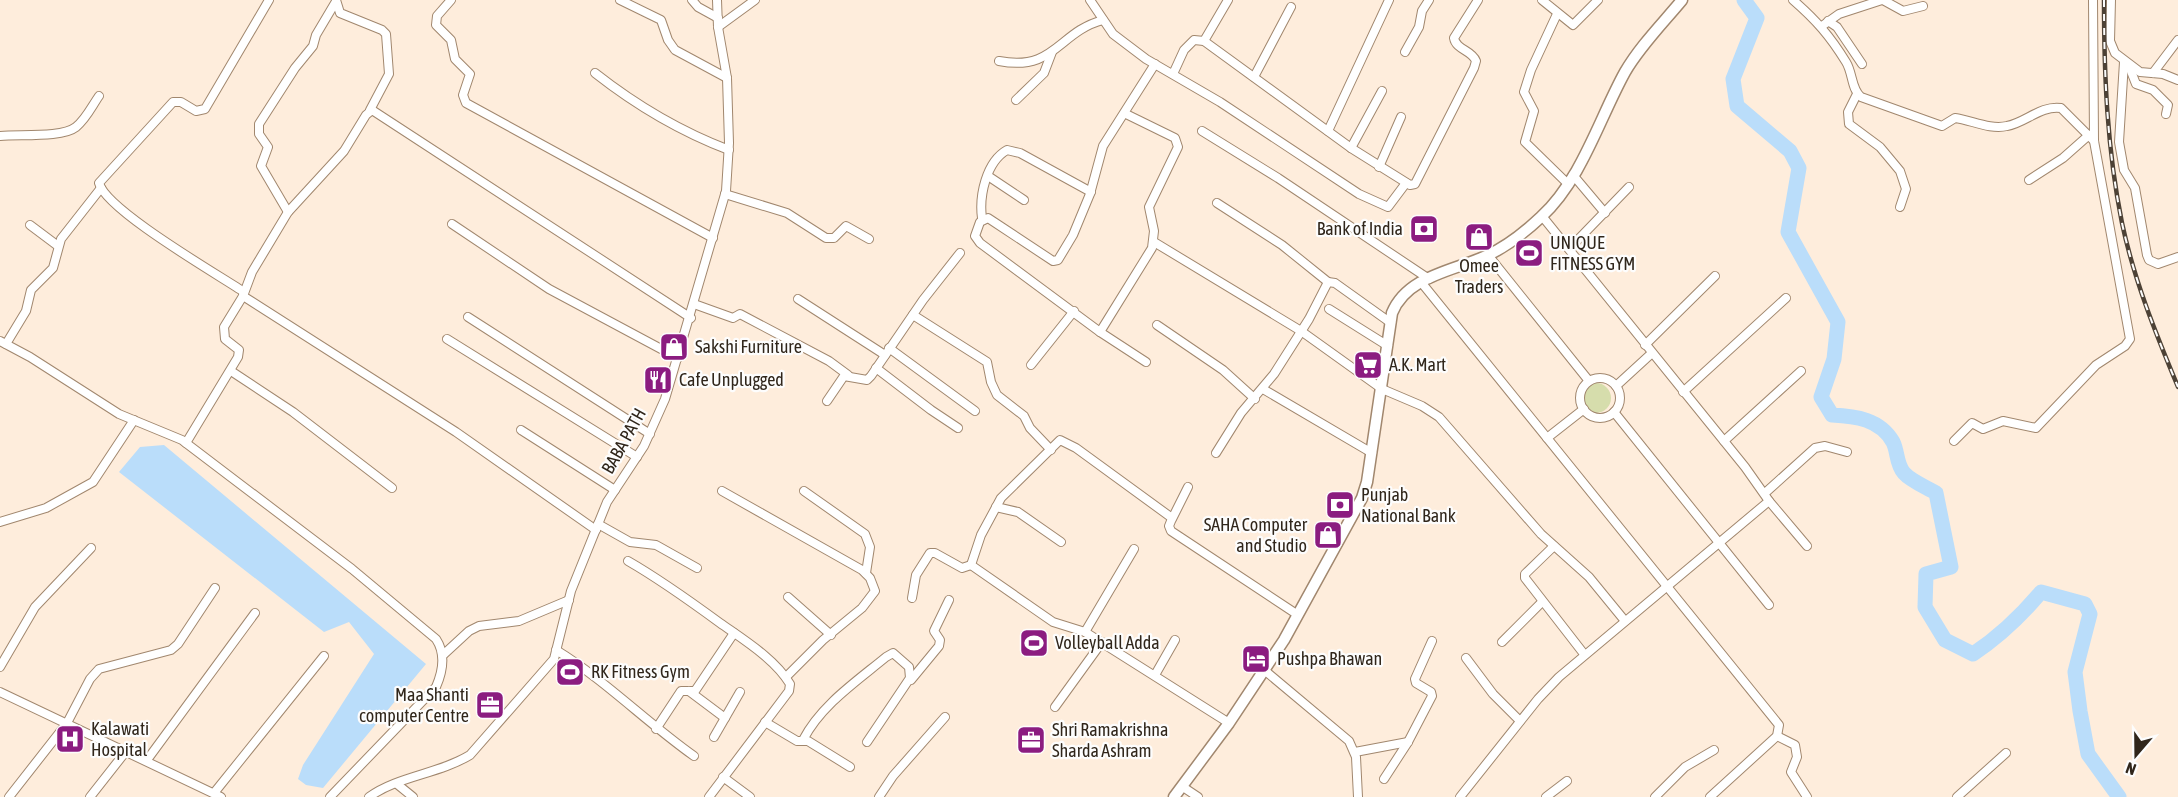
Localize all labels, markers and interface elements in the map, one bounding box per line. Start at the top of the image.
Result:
bank icon: Bank of India [1408,213,1440,245]
place label: Bank of India [1317,218,1403,239]
shop icon: Omee Traders [1463,221,1495,253]
place label: UNIQUE FITNESS GYM [1550,232,1635,274]
sports icon: UNIQUE FITNESS GYM [1513,237,1545,269]
place label: Omee Traders [1455,255,1503,297]
shop icon: Sakshi Furniture [658,331,690,363]
place label: Sakshi Furniture [695,336,802,357]
supermarket icon: A.K. Mart [1352,349,1384,381]
place label: A.K. Mart [1389,354,1446,375]
restaurant icon: Cafe Unplugged [642,364,674,396]
place label: Cafe Unplugged [679,369,784,390]
street label: BABA PATH [597,404,650,477]
place label: Punjab National Bank [1361,484,1456,526]
bank icon: Punjab National Bank [1324,489,1356,521]
place label: SAHA Computer and Studio [1204,514,1308,556]
shop icon: SAHA Computer and Studio [1312,519,1344,551]
sports icon: Volleyball Adda [1018,627,1050,659]
place label: Volleyball Adda [1055,632,1160,653]
hotel icon: Pushpa Bhawan [1240,643,1272,675]
place label: Pushpa Bhawan [1277,648,1382,669]
sports icon: RK Fitness Gym [554,656,586,688]
place label: RK Fitness Gym [591,661,690,682]
place label: Maa Shanti computer Centre [359,684,469,726]
office icon: Maa Shanti computer Centre [474,689,506,721]
place label: Kalawati Hospital [91,718,149,760]
place label: Shri Ramakrishna Sharda Ashram [1052,719,1168,761]
hospital icon: Kalawati Hospital [54,723,86,755]
office icon: Shri Ramakrishna Sharda Ashram [1015,724,1047,756]
north arrow [2106,725,2166,785]
text: N [2123,759,2138,779]

